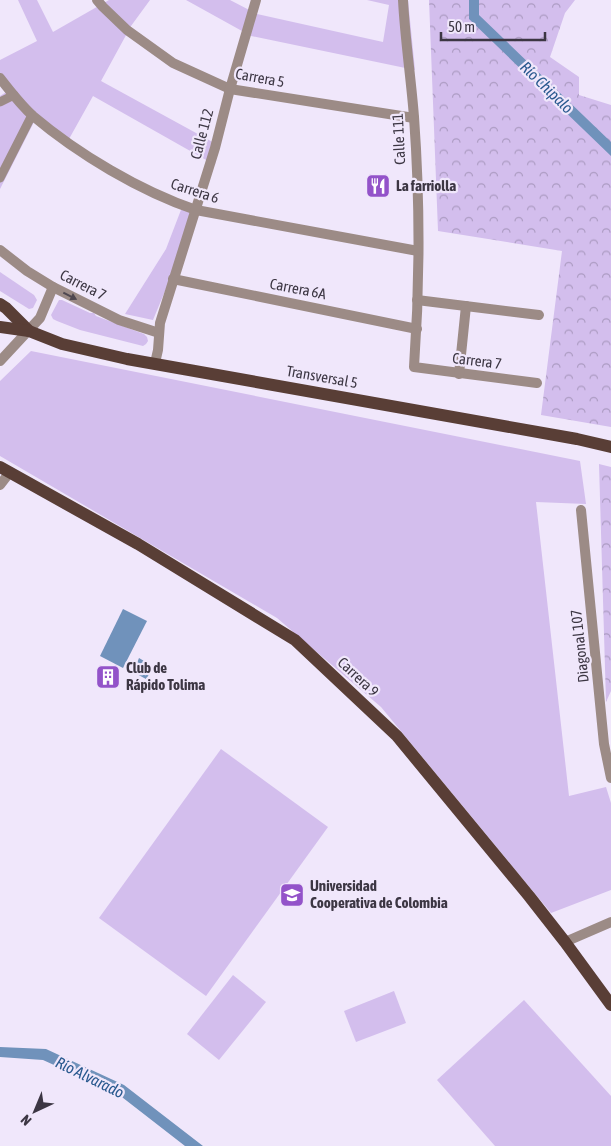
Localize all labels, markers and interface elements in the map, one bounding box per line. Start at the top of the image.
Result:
scale bar [441,10,545,42]
text: 50 m [448,18,475,35]
water label: Río Chipalo [516,57,577,117]
street label: Carrera 5 [234,65,286,90]
street label: Calle 112 [187,107,216,161]
street label: Calle 111 [389,113,408,165]
restaurant icon: La farriolla [365,173,391,199]
street label: Carrera 6 [169,175,221,206]
place label: La farriolla [396,177,456,194]
street label: Carrera 7 [57,266,109,303]
street label: Carrera 6A [269,275,328,302]
one-way arrow [63,292,77,300]
street label: Carrera 7 [451,349,503,372]
street label: Transversal 5 [285,362,359,391]
street label: Diagonal 107 [567,609,592,683]
street label: Carrera 9 [334,654,382,700]
place label: Club de Rápido Tolima [126,659,205,693]
building icon: Club de Rápido Tolima [95,664,121,690]
place label: Universidad Cooperativa de Colombia [310,877,448,911]
school or university icon: Universidad Cooperativa de Colombia [279,882,305,908]
water label: Río Alvarado [53,1053,127,1101]
north arrow [10,1086,60,1136]
text: N [17,1112,34,1129]

